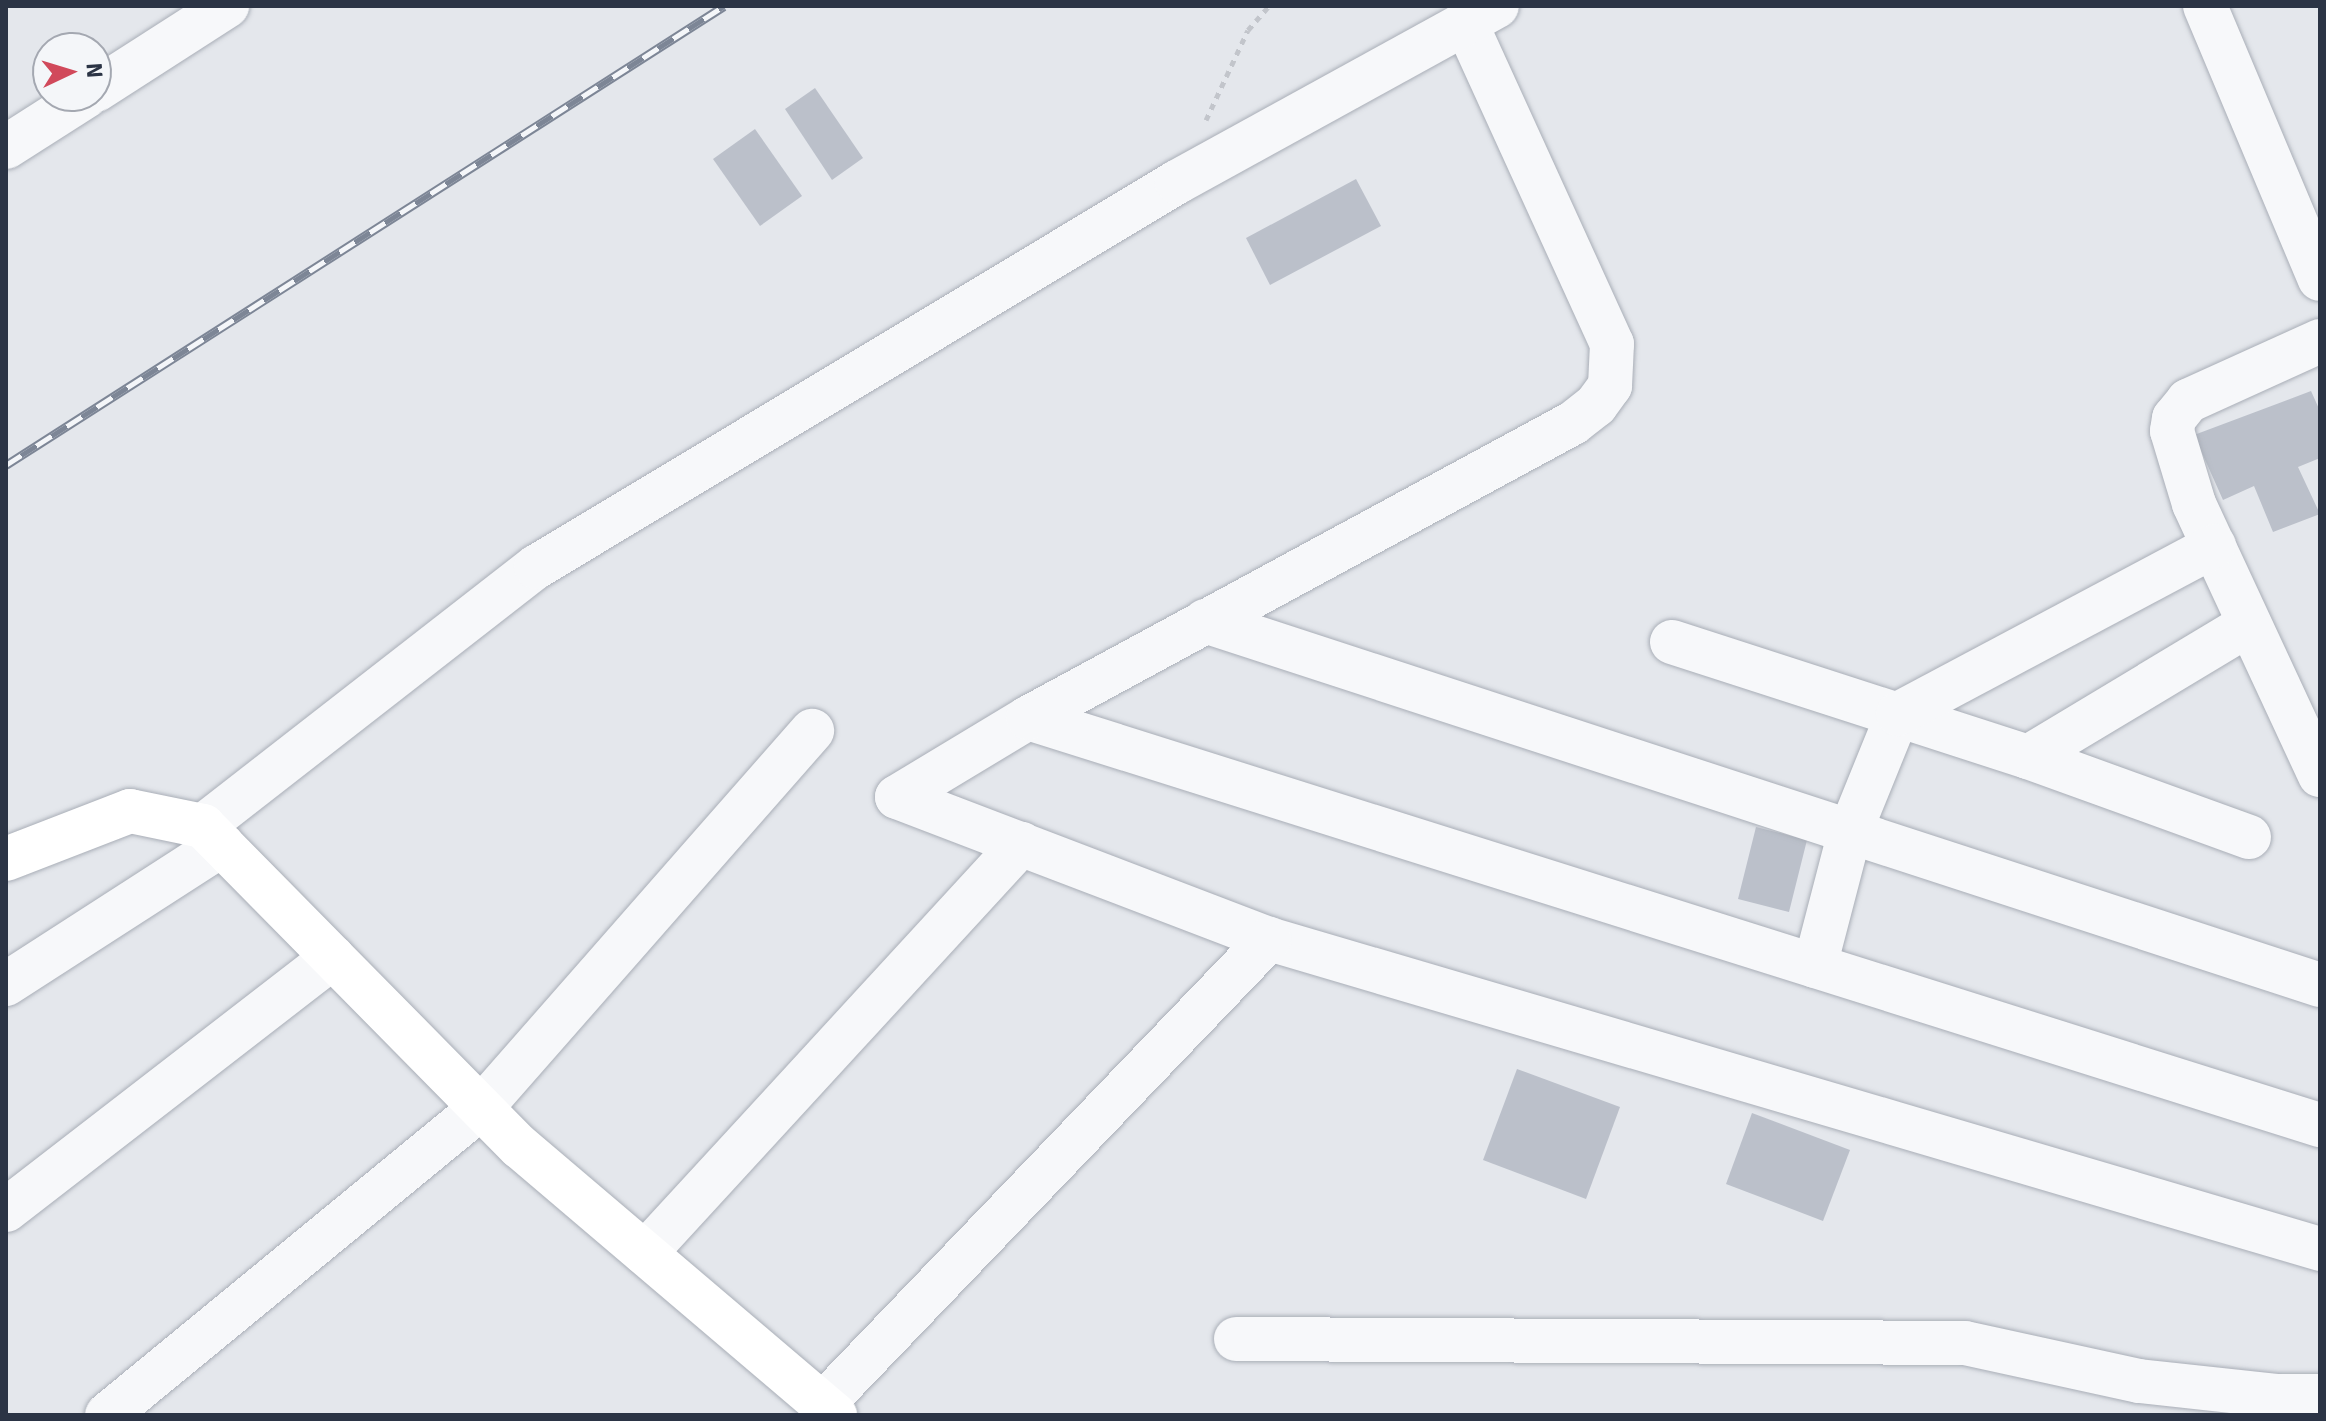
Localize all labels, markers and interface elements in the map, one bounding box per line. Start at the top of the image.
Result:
north arrow [32,32,112,112]
text: N [80,62,108,79]

